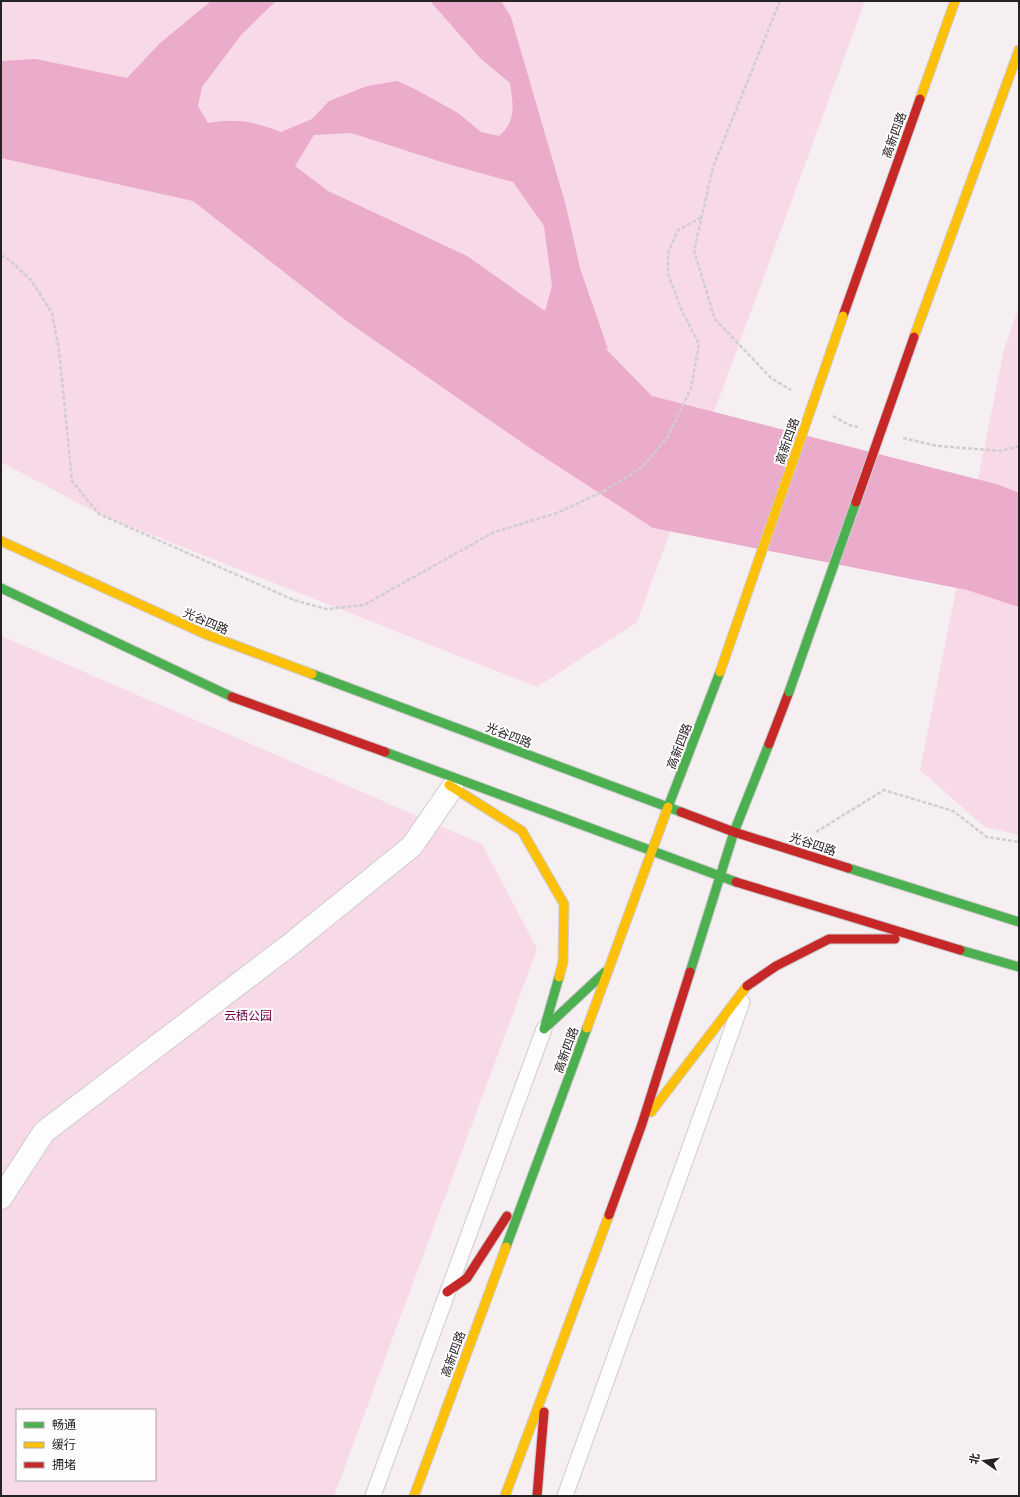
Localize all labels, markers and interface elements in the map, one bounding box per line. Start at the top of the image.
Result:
street label: 高新四路 [879,110,909,160]
street label: 高新四路 [772,416,802,466]
street label: 光谷四路 [181,605,231,637]
street label: 光谷四路 [484,719,534,751]
street label: 高新四路 [663,721,695,771]
street label: 光谷四路 [788,829,838,859]
park label: 云栖公园 [224,1008,272,1023]
street label: 高新四路 [551,1025,581,1075]
street label: 高新四路 [438,1329,468,1379]
legend [16,1409,156,1481]
text: 畅通 [52,1417,76,1432]
text: 缓行 [52,1437,76,1452]
north arrow [964,1441,1004,1481]
text: 北 [966,1452,982,1466]
text: 拥堵 [52,1457,76,1472]

